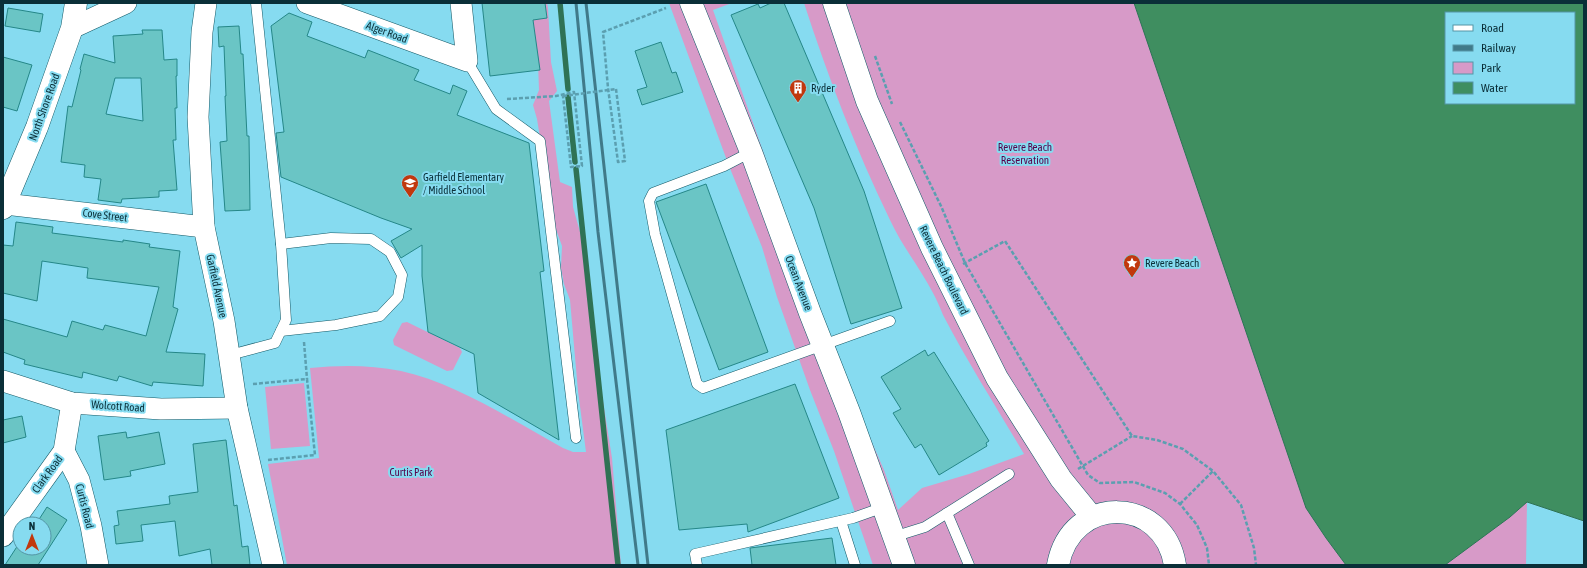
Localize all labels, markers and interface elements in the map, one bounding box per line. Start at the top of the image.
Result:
legend [1445,12,1575,104]
street label: Alger Road [365,19,409,45]
text: Road [1481,21,1504,35]
text: Railway [1481,41,1516,55]
text: Park [1481,61,1502,75]
street label: North Shore Road [26,72,62,142]
building icon: Ryder [788,78,808,103]
text: Water [1481,81,1508,95]
place label: Ryder [811,82,835,94]
park label: Revere Beach Reservation [998,141,1052,166]
place label: Garfield Elementary / Middle School [423,171,504,196]
school or university icon: Garfield Elementary / Middle School [400,173,420,198]
street label: Cove Street [82,206,128,224]
street label: Revere Beach Boulevard [917,224,971,316]
street label: Garfield Avenue [204,253,230,319]
place icon: Revere Beach [1122,253,1142,278]
street label: Ocean Avenue [783,254,815,312]
place label: Revere Beach [1145,257,1199,269]
street label: Wolcott Road [91,398,145,414]
street label: Clark Road [29,453,65,495]
park label: Curtis Park [390,466,433,478]
street label: Curtis Road [74,482,96,530]
north arrow [12,516,52,556]
text: N [29,520,35,532]

